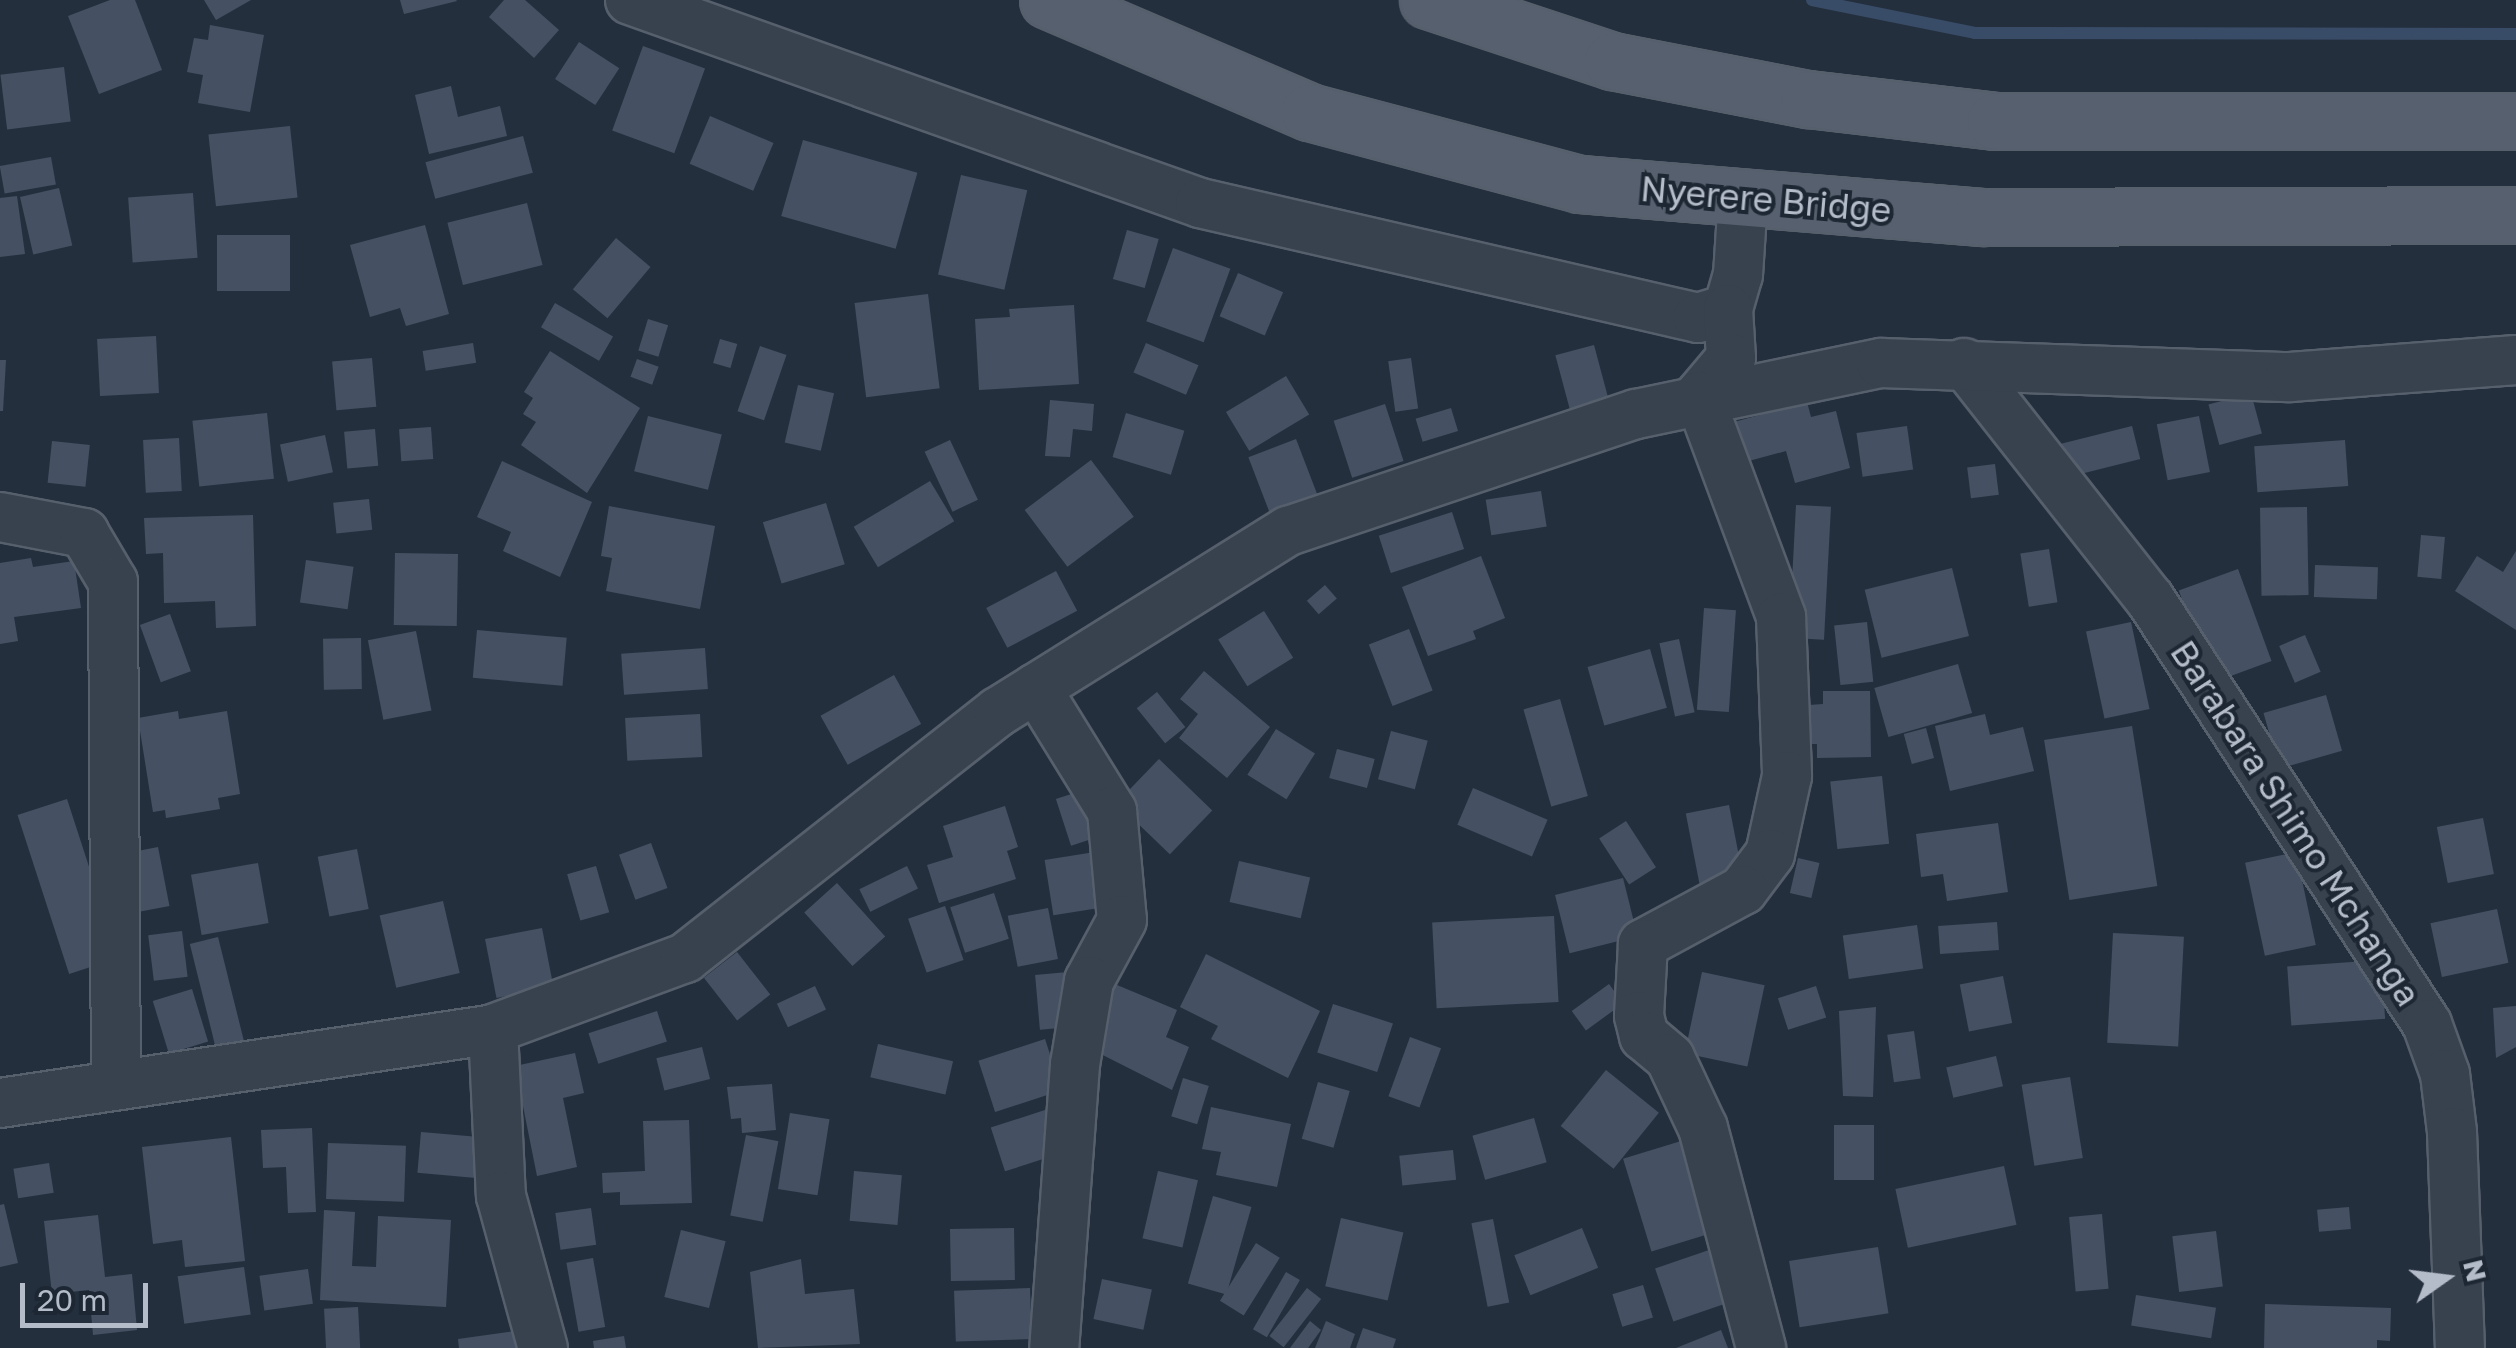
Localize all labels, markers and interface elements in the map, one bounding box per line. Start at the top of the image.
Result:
street label: Nyerere Bridge [1639,167,1893,231]
street label: Barabara Shimo Mchanga [2162,633,2430,1013]
north arrow [2396,1228,2496,1328]
text: N [2457,1256,2494,1285]
scale bar [25,1263,152,1325]
text: 20 m [37,1282,107,1318]

